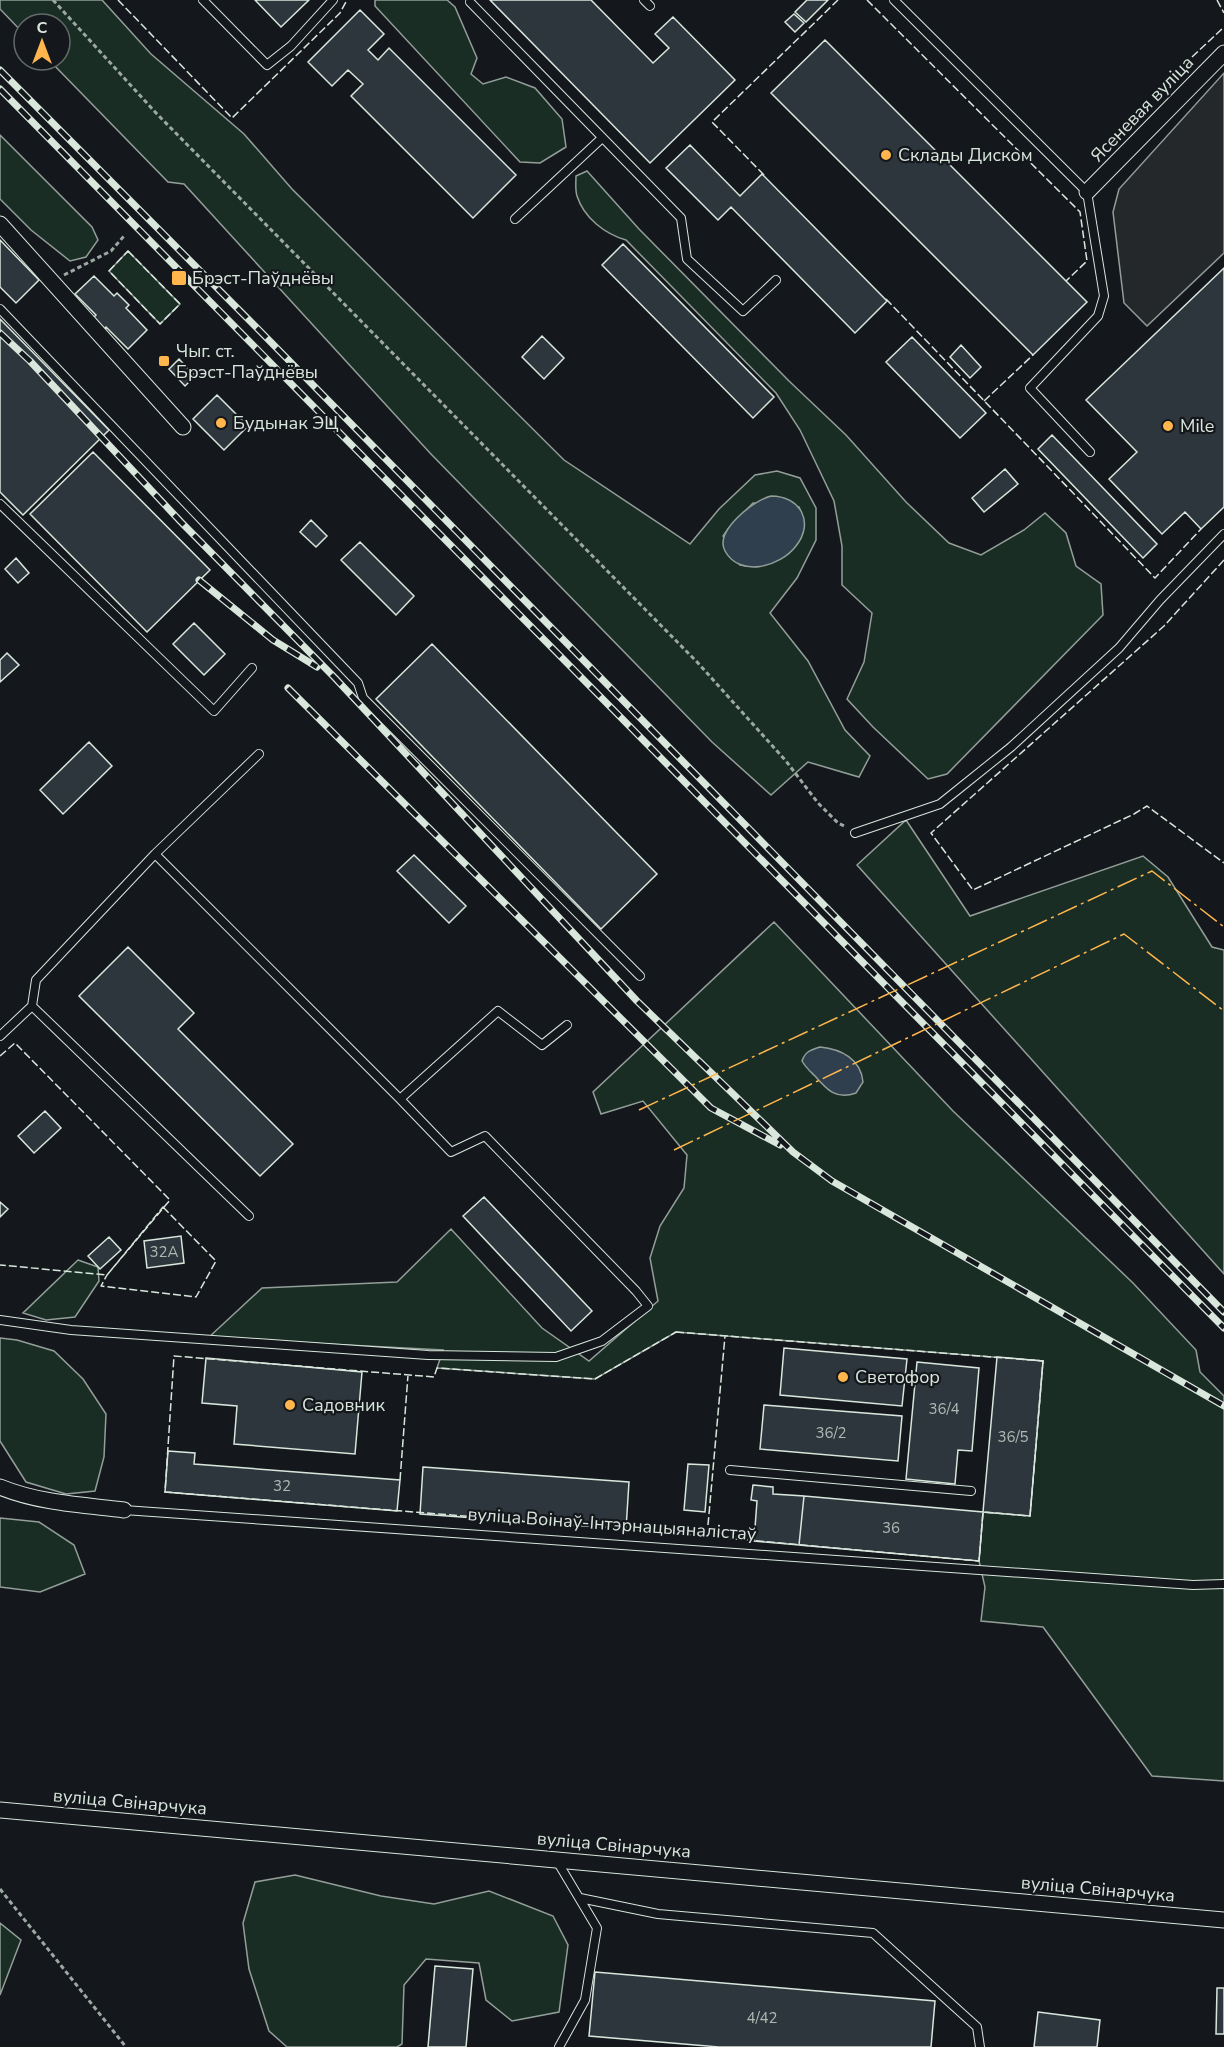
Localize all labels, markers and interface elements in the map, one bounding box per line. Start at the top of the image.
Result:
north arrow [12,12,72,72]
text: С [37,17,48,39]
street label: Ясеневая вуліца [1085,51,1199,167]
place label: Склады Диском [898,143,1033,167]
marker: Склады Диском [879,148,893,162]
place label: Брэст-Паўднёвы [192,266,334,290]
marker: Брэст-Паўднёвы [170,269,188,287]
place label: Чыг. ст. Брэст-Паўднёвы [176,339,318,384]
marker: Чыг. ст. Брэст-Паўднёвы [157,354,171,368]
place label: Будынак ЭЦ [233,411,339,435]
place label: Mile [1180,414,1214,438]
marker: Будынак ЭЦ [214,416,228,430]
marker: Mile [1161,419,1175,433]
house number: 32А [150,1242,179,1262]
place label: Светофор [855,1365,940,1389]
marker: Светофор [836,1370,850,1384]
place label: Садовник [302,1393,385,1417]
marker: Садовник [283,1398,297,1412]
house number: 36/4 [928,1399,960,1419]
house number: 36/2 [815,1423,847,1443]
house number: 36/5 [997,1427,1029,1447]
house number: 32 [273,1476,291,1496]
street label: вуліца Воінаў-Інтэрнацыяналістаў [467,1502,758,1546]
house number: 36 [882,1518,900,1538]
street label: вуліца Свінарчука [52,1783,208,1821]
street label: вуліца Свінарчука [536,1826,692,1864]
street label: вуліца Свінарчука [1020,1870,1176,1908]
house number: 4/42 [746,2008,778,2028]

